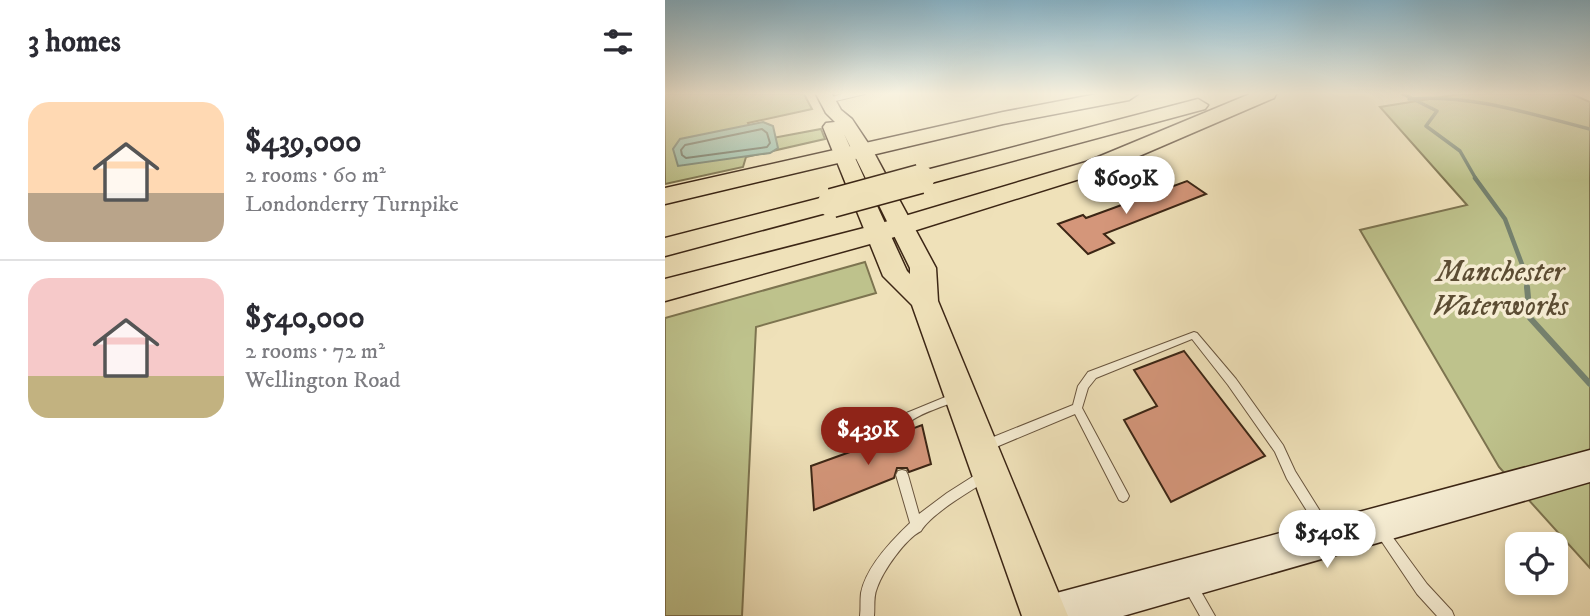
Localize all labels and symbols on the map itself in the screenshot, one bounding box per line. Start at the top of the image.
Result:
pin: $609K [1077,156,1175,216]
park label: Manchester Waterworks [1432,254,1569,325]
pin: $439K [819,407,917,467]
pin: $540K [1278,510,1376,570]

